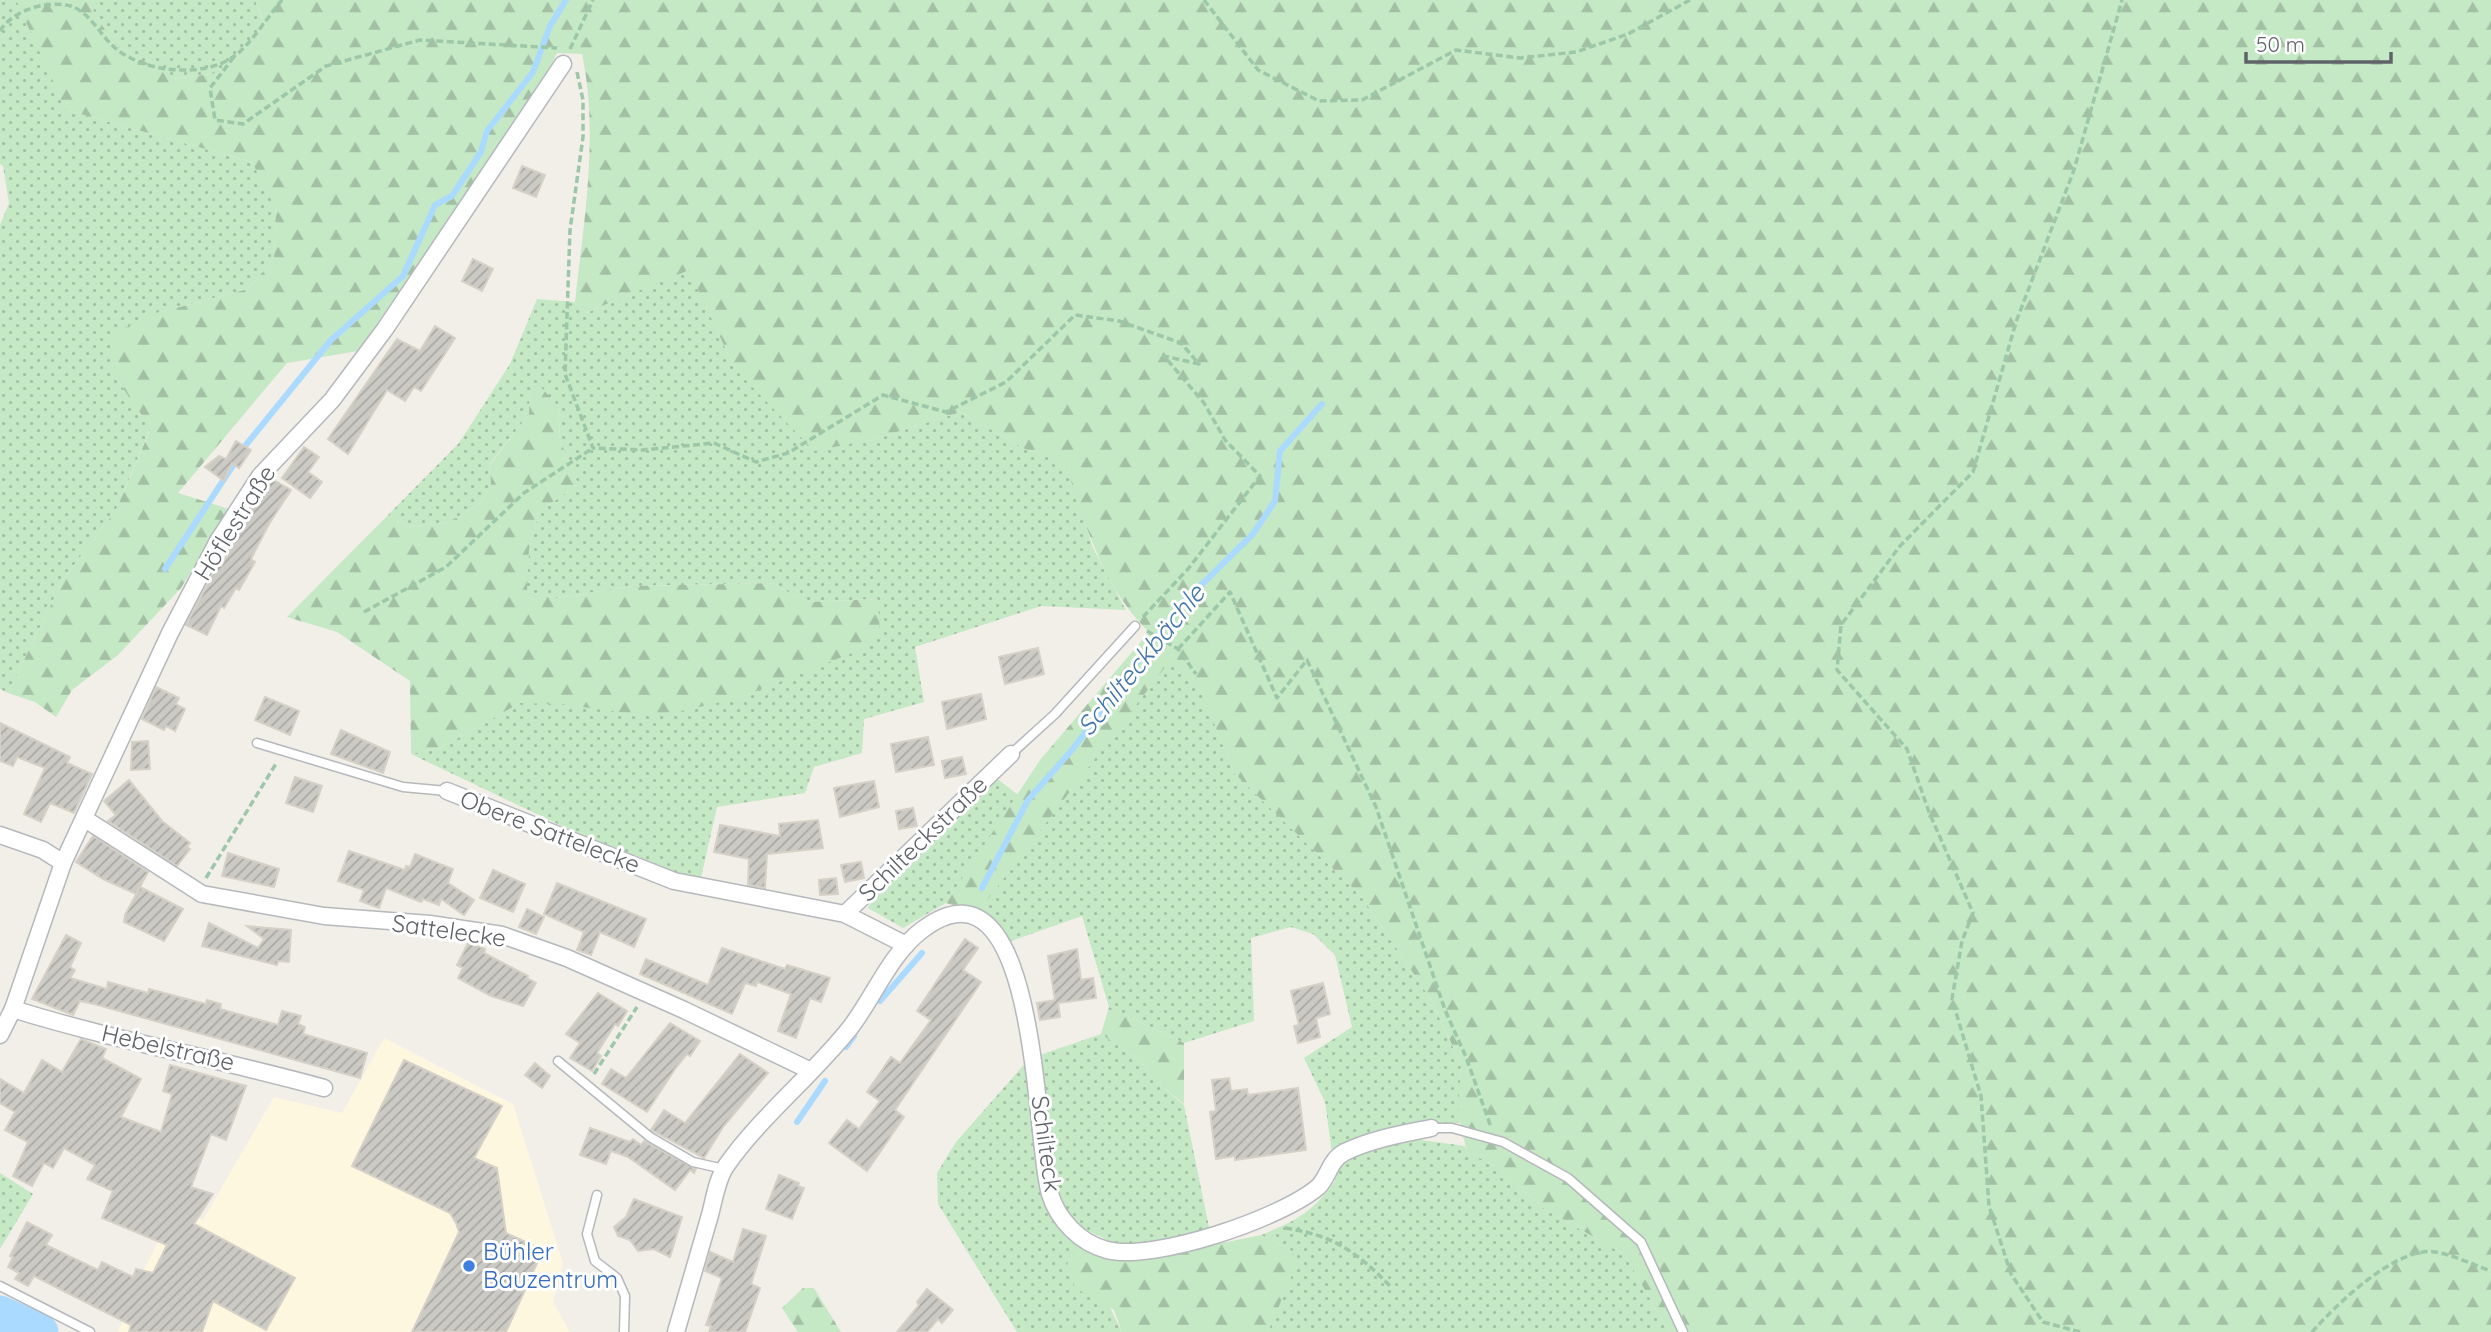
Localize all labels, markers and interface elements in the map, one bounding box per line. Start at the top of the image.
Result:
scale bar [2246,21,2391,65]
text: 50 m [2256,31,2305,57]
street label: Höflestraße [187,459,281,586]
water label: Schilteckbächle [1070,576,1212,742]
street label: Schilteckstraße [852,769,993,907]
street label: Obere Sattelecke [456,783,645,879]
street label: Sattelecke [390,907,508,953]
street label: Hebelstraße [99,1017,238,1077]
street label: Schilteck [1025,1094,1069,1194]
place label: Bühler Bauzentrum [483,1236,618,1294]
marker: Bühler Bauzentrum [461,1258,477,1274]

